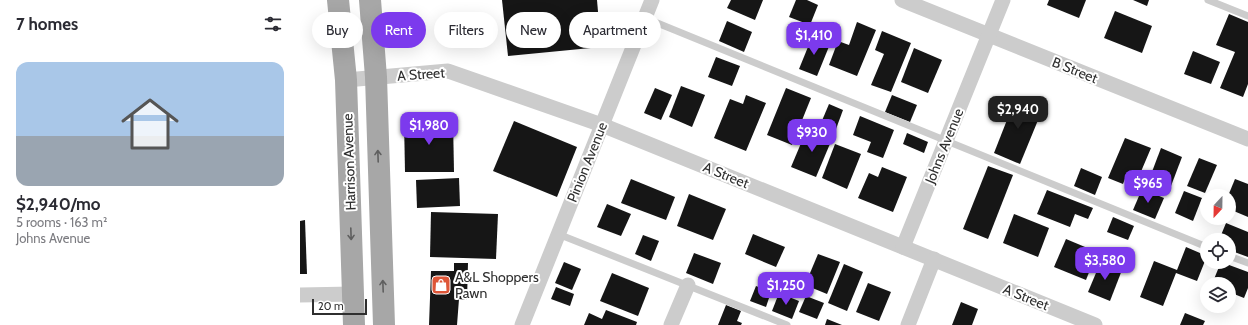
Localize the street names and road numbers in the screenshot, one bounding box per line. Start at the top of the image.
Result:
street label: B Street [1050,53,1101,87]
street label: A Street [397,63,446,85]
street label: Johns Avenue [920,106,967,187]
street label: Harrison Avenue [338,113,360,211]
street label: Pinion Avenue [563,119,611,205]
street label: A Street [700,158,752,192]
street label: A Street [1000,280,1052,314]

